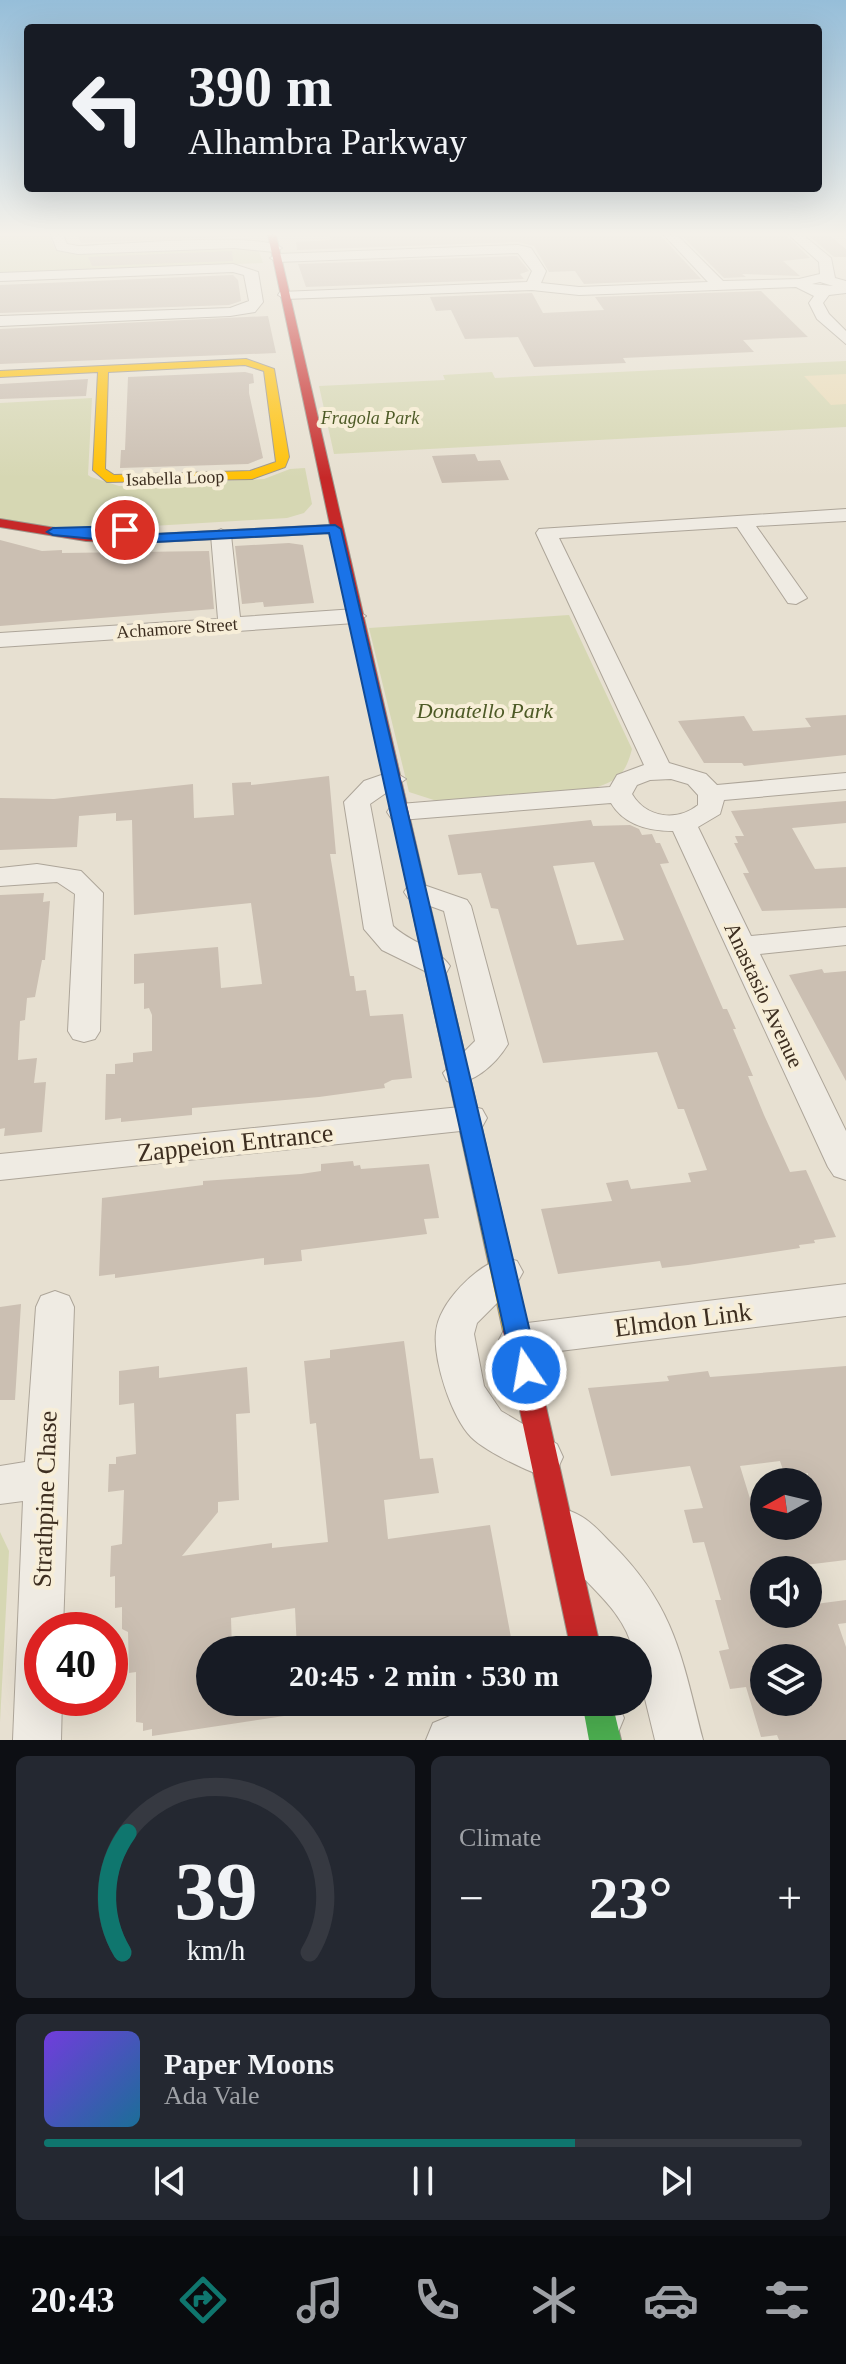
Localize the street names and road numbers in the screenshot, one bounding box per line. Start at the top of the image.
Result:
street label: Isabella Loop [125,466,225,490]
street label: Achamore Street [116,614,238,642]
street label: Anastasio Avenue [719,918,809,1072]
street label: Zappeion Entrance [135,1118,335,1168]
street label: Elmdon Link [613,1297,753,1343]
street label: Strathpine Chase [27,1410,63,1588]

